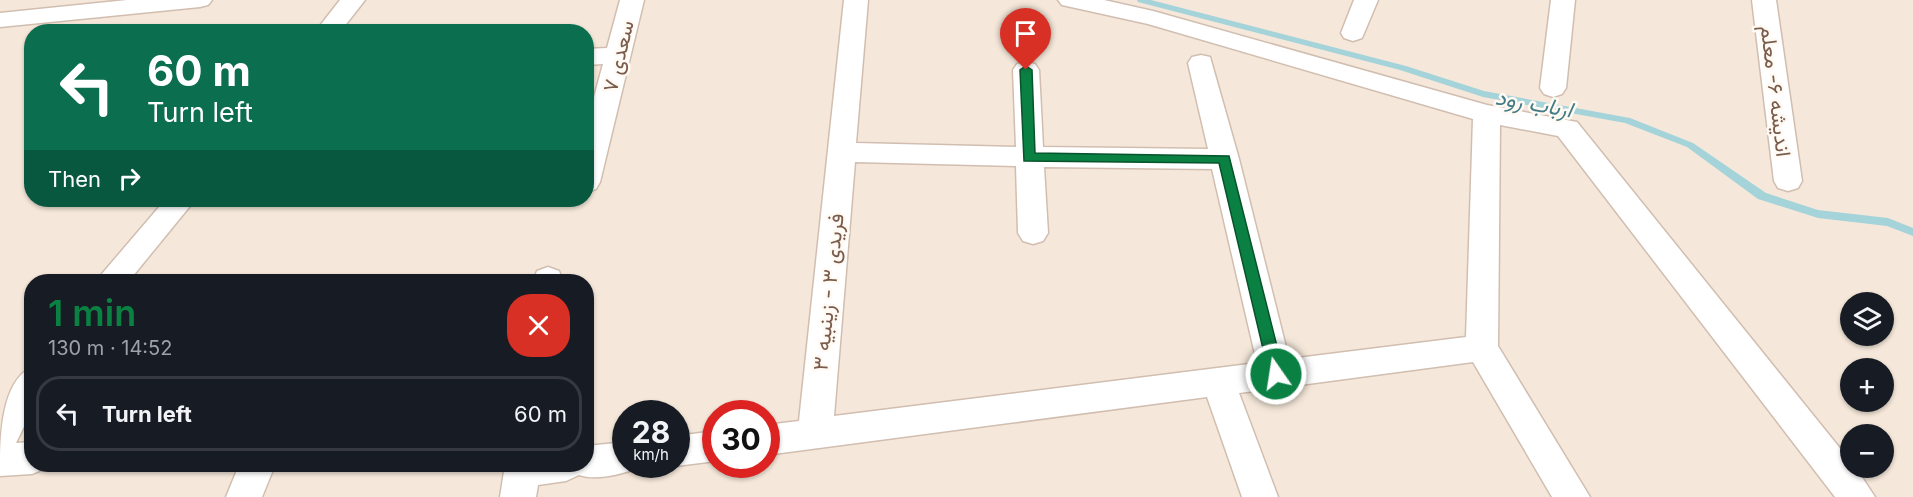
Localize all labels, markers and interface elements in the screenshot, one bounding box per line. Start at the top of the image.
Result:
pin [1000,8,1051,70]
icon: arrive [1009,17,1042,50]
street label: سعدی ۷ [597,18,639,94]
street label: اندیشه ۶- معلم [1754,24,1796,158]
text: 60 m [147,45,251,96]
icon: left [48,48,126,126]
water label: ارباب رود [1494,83,1577,124]
text: Turn left [147,96,253,129]
icon: right [113,162,146,195]
text: Then [48,166,101,192]
street label: فریدی ۳ - زینبیه ۳ [807,212,850,372]
text: 1 min [48,291,136,335]
map controls [1840,292,1894,478]
button: layers [1840,292,1894,346]
button: close [507,294,570,357]
text: 130 m · 14:52 [48,336,172,360]
position arrow [1244,342,1308,406]
button: + [1840,358,1894,412]
icon: left [51,397,84,430]
speed limit sign: 30 [702,400,780,478]
text: Turn left [102,401,192,427]
text: 60 m [514,401,567,427]
text: 28 [632,414,670,450]
button: − [1840,424,1894,478]
text: km/h [633,445,669,464]

